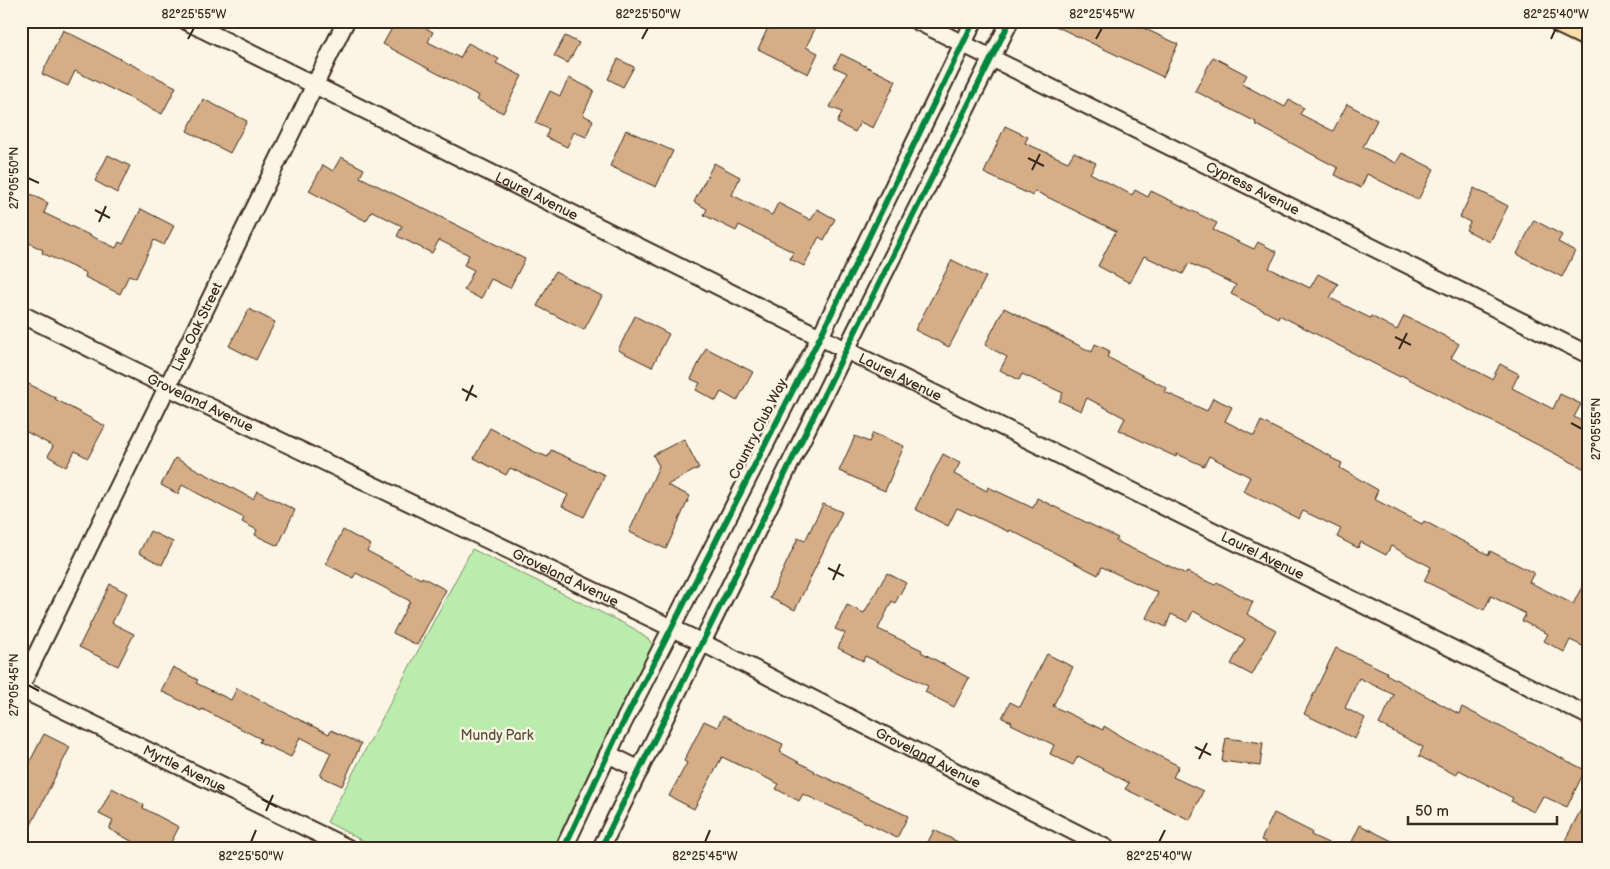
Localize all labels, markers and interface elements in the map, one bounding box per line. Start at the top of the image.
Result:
text: 82°25'55"W [161,7,227,22]
text: 82°25'50"W [615,7,681,22]
text: 82°25'45"W [1069,7,1135,22]
text: 82°25'40"W [1523,7,1589,22]
text: 27°05'50"N [7,147,22,209]
street label: Cypress Avenue [1203,158,1302,218]
street label: Laurel Avenue [493,168,581,224]
street label: Live Oak Street [168,279,226,374]
street label: Laurel Avenue [856,349,945,404]
street label: Groveland Avenue [144,370,256,435]
street label: Country Club Way [725,375,791,482]
text: 27°05'55"N [1589,398,1604,460]
street label: Laurel Avenue [1218,528,1307,583]
street label: Groveland Avenue [510,545,622,610]
text: 27°05'45"N [7,654,22,716]
street label: Groveland Avenue [873,724,984,791]
park label: Mundy Park [460,727,534,744]
street label: Myrtle Avenue [140,741,229,796]
scale bar [1408,794,1556,826]
text: 50 m [1415,802,1449,821]
text: 82°25'50"W [218,849,284,864]
text: 82°25'45"W [672,849,738,864]
text: 82°25'40"W [1126,849,1192,864]

